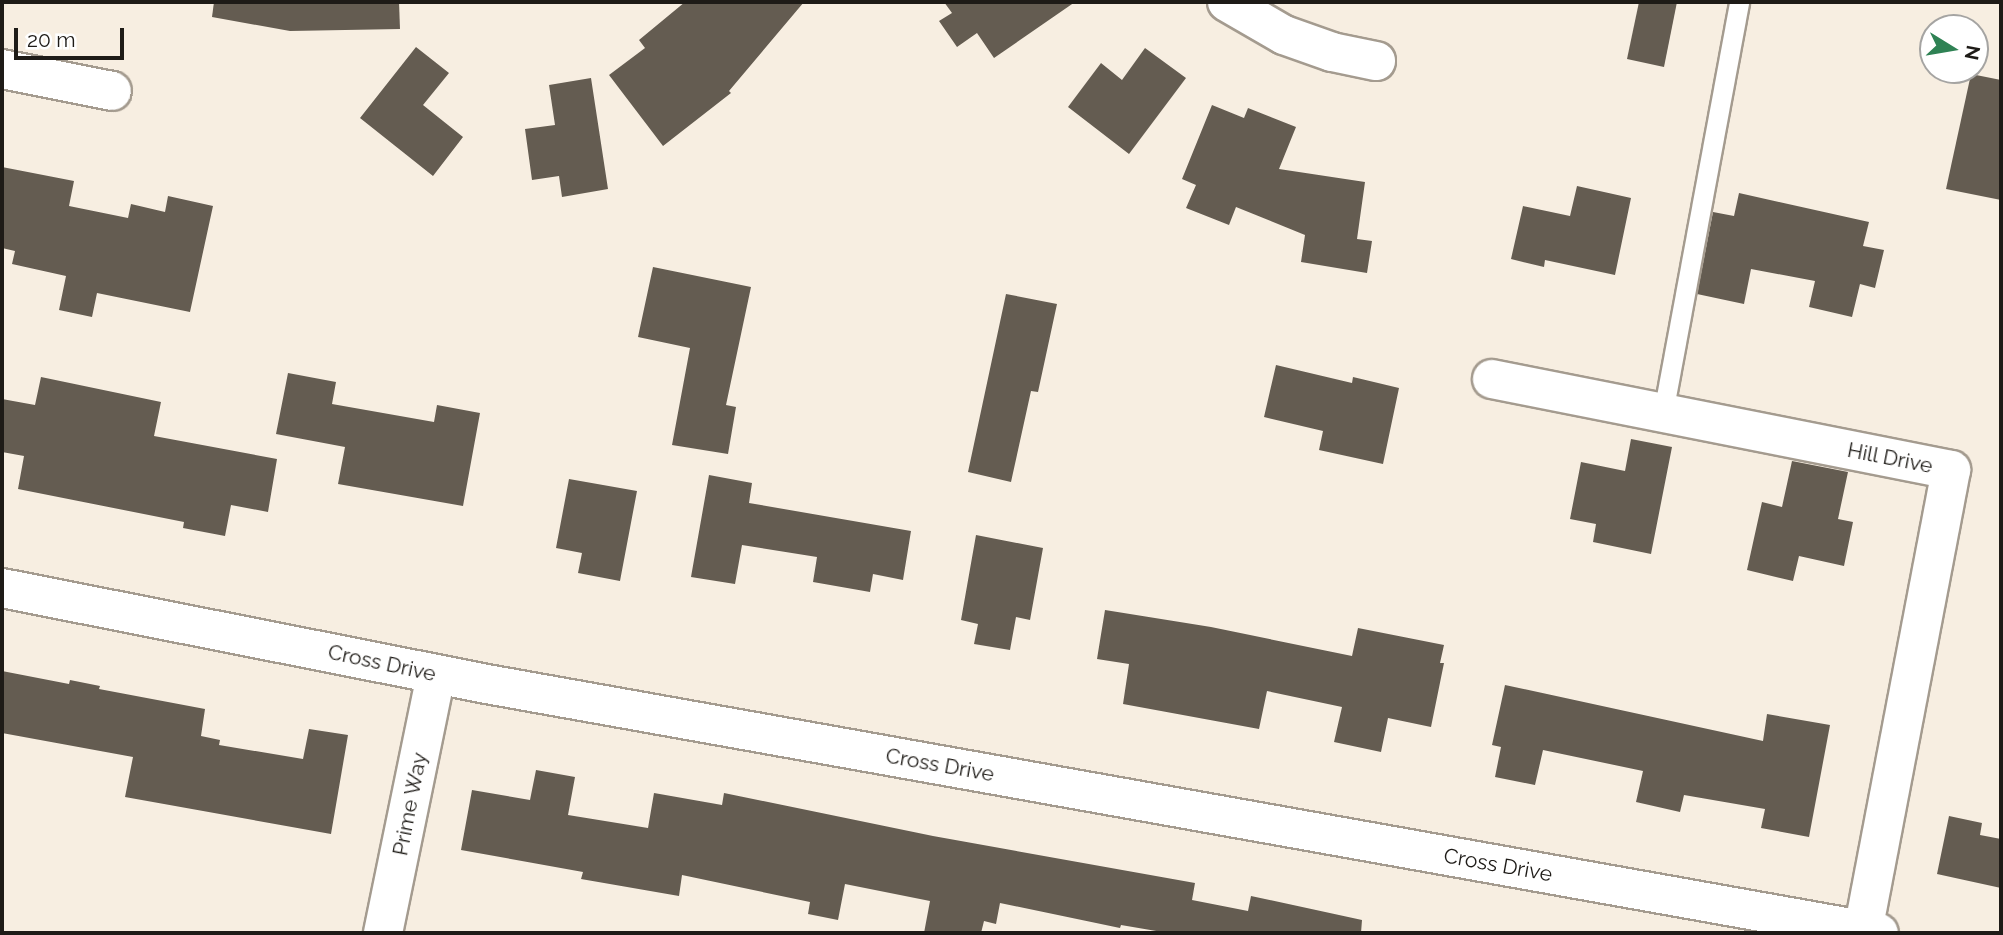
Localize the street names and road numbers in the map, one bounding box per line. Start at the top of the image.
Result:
street label: Hill Drive [1845,437,1935,479]
street label: Cross Drive [326,639,438,687]
street label: Cross Drive [884,743,996,787]
street label: Prime Way [388,750,432,858]
street label: Cross Drive [1442,843,1554,887]

